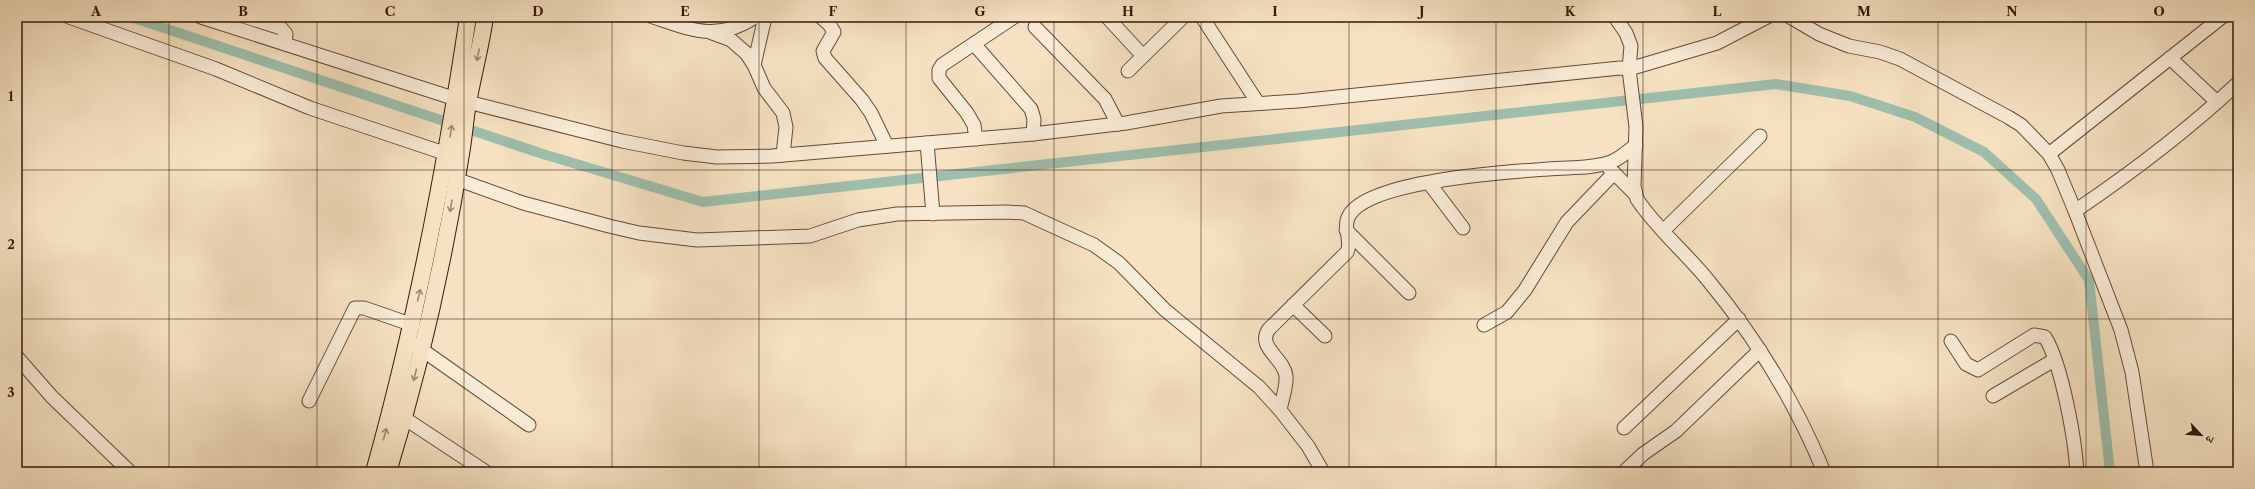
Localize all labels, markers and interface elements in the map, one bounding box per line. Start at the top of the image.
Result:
text: A [90,3,102,19]
text: B [238,3,248,19]
text: C [385,3,395,19]
text: D [532,3,544,19]
text: E [680,3,690,19]
text: F [829,3,838,19]
text: G [974,3,986,19]
text: H [1122,3,1134,19]
text: I [1272,3,1278,19]
text: J [1417,3,1425,19]
text: K [1565,3,1576,19]
text: L [1713,3,1722,19]
text: M [1857,3,1871,19]
text: N [2006,3,2018,19]
text: O [2153,3,2165,19]
one-way arrow [474,49,482,62]
text: 1 [8,88,14,104]
one-way arrow [447,125,455,138]
one-way arrow [447,200,455,213]
text: 2 [7,236,15,252]
one-way arrow [416,288,424,301]
one-way arrow [411,368,418,381]
text: 3 [7,384,15,400]
north arrow [2181,415,2221,455]
one-way arrow [382,428,389,441]
text: उ [2202,433,2218,446]

